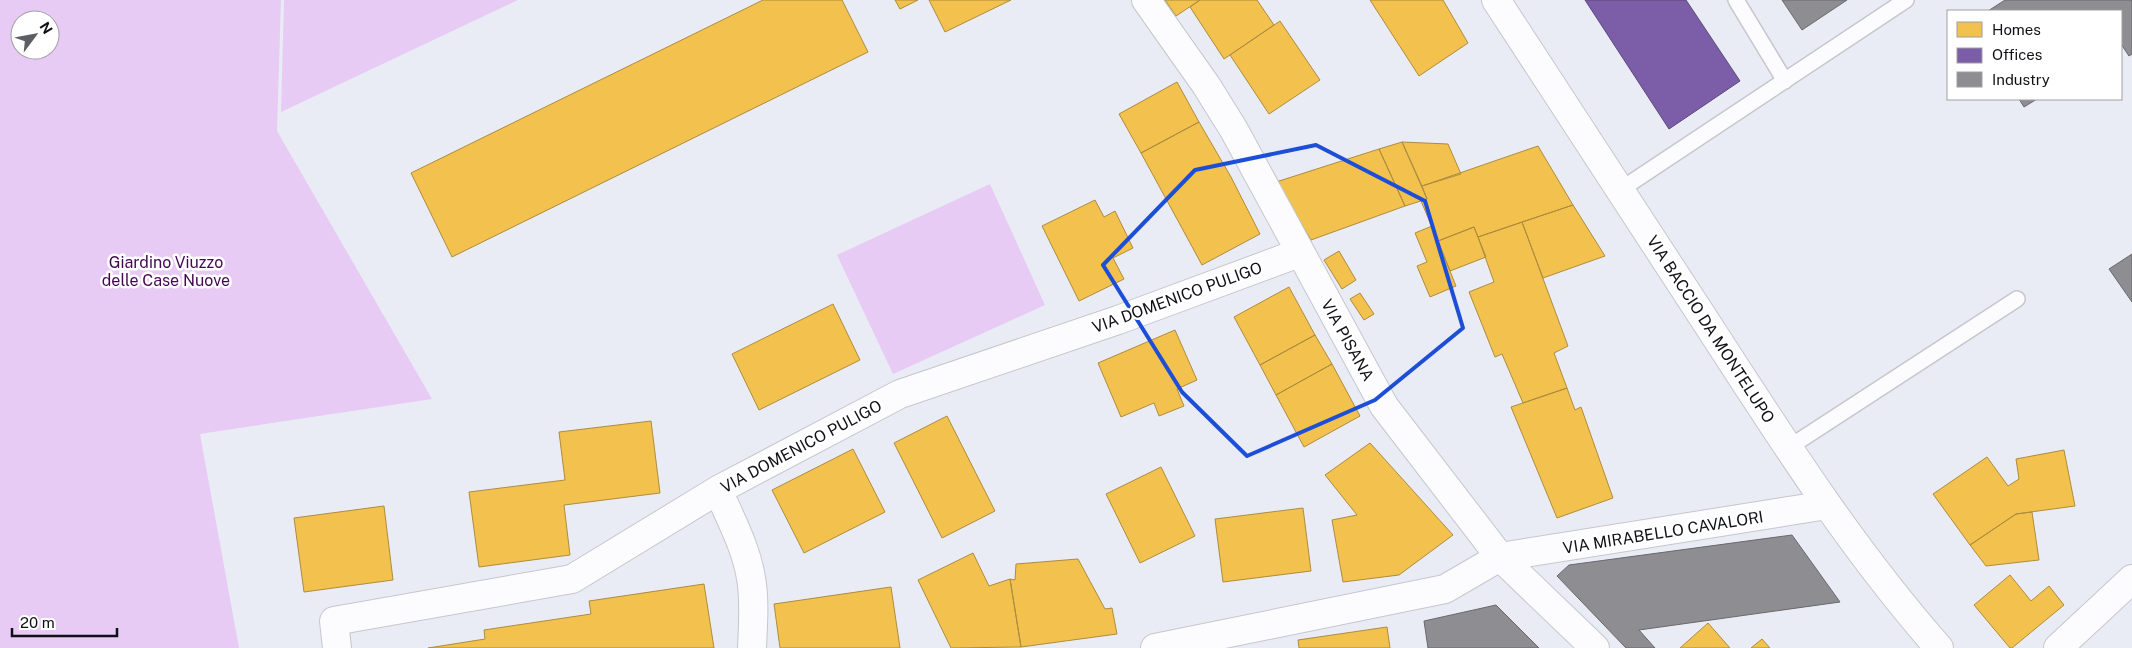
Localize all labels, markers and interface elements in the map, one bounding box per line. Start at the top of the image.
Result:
north arrow [10,10,60,60]
legend [1947,10,2122,100]
text: N [36,19,56,37]
text: Homes [1992,21,2041,38]
text: Offices [1992,46,2042,63]
text: Industry [1992,71,2050,88]
street label: VIA BACCIO DA MONTELUPO [1643,232,1778,427]
park label: Giardino Viuzzo delle Case Nuove [102,253,230,290]
street label: VIA DOMENICO PULIGO [1090,258,1265,337]
street label: VIA PISANA [1317,296,1378,384]
street label: VIA DOMENICO PULIGO [718,396,885,497]
street label: VIA MIRABELLO CAVALORI [1561,507,1765,558]
scale bar [12,606,118,638]
text: 20 m [20,614,55,631]

